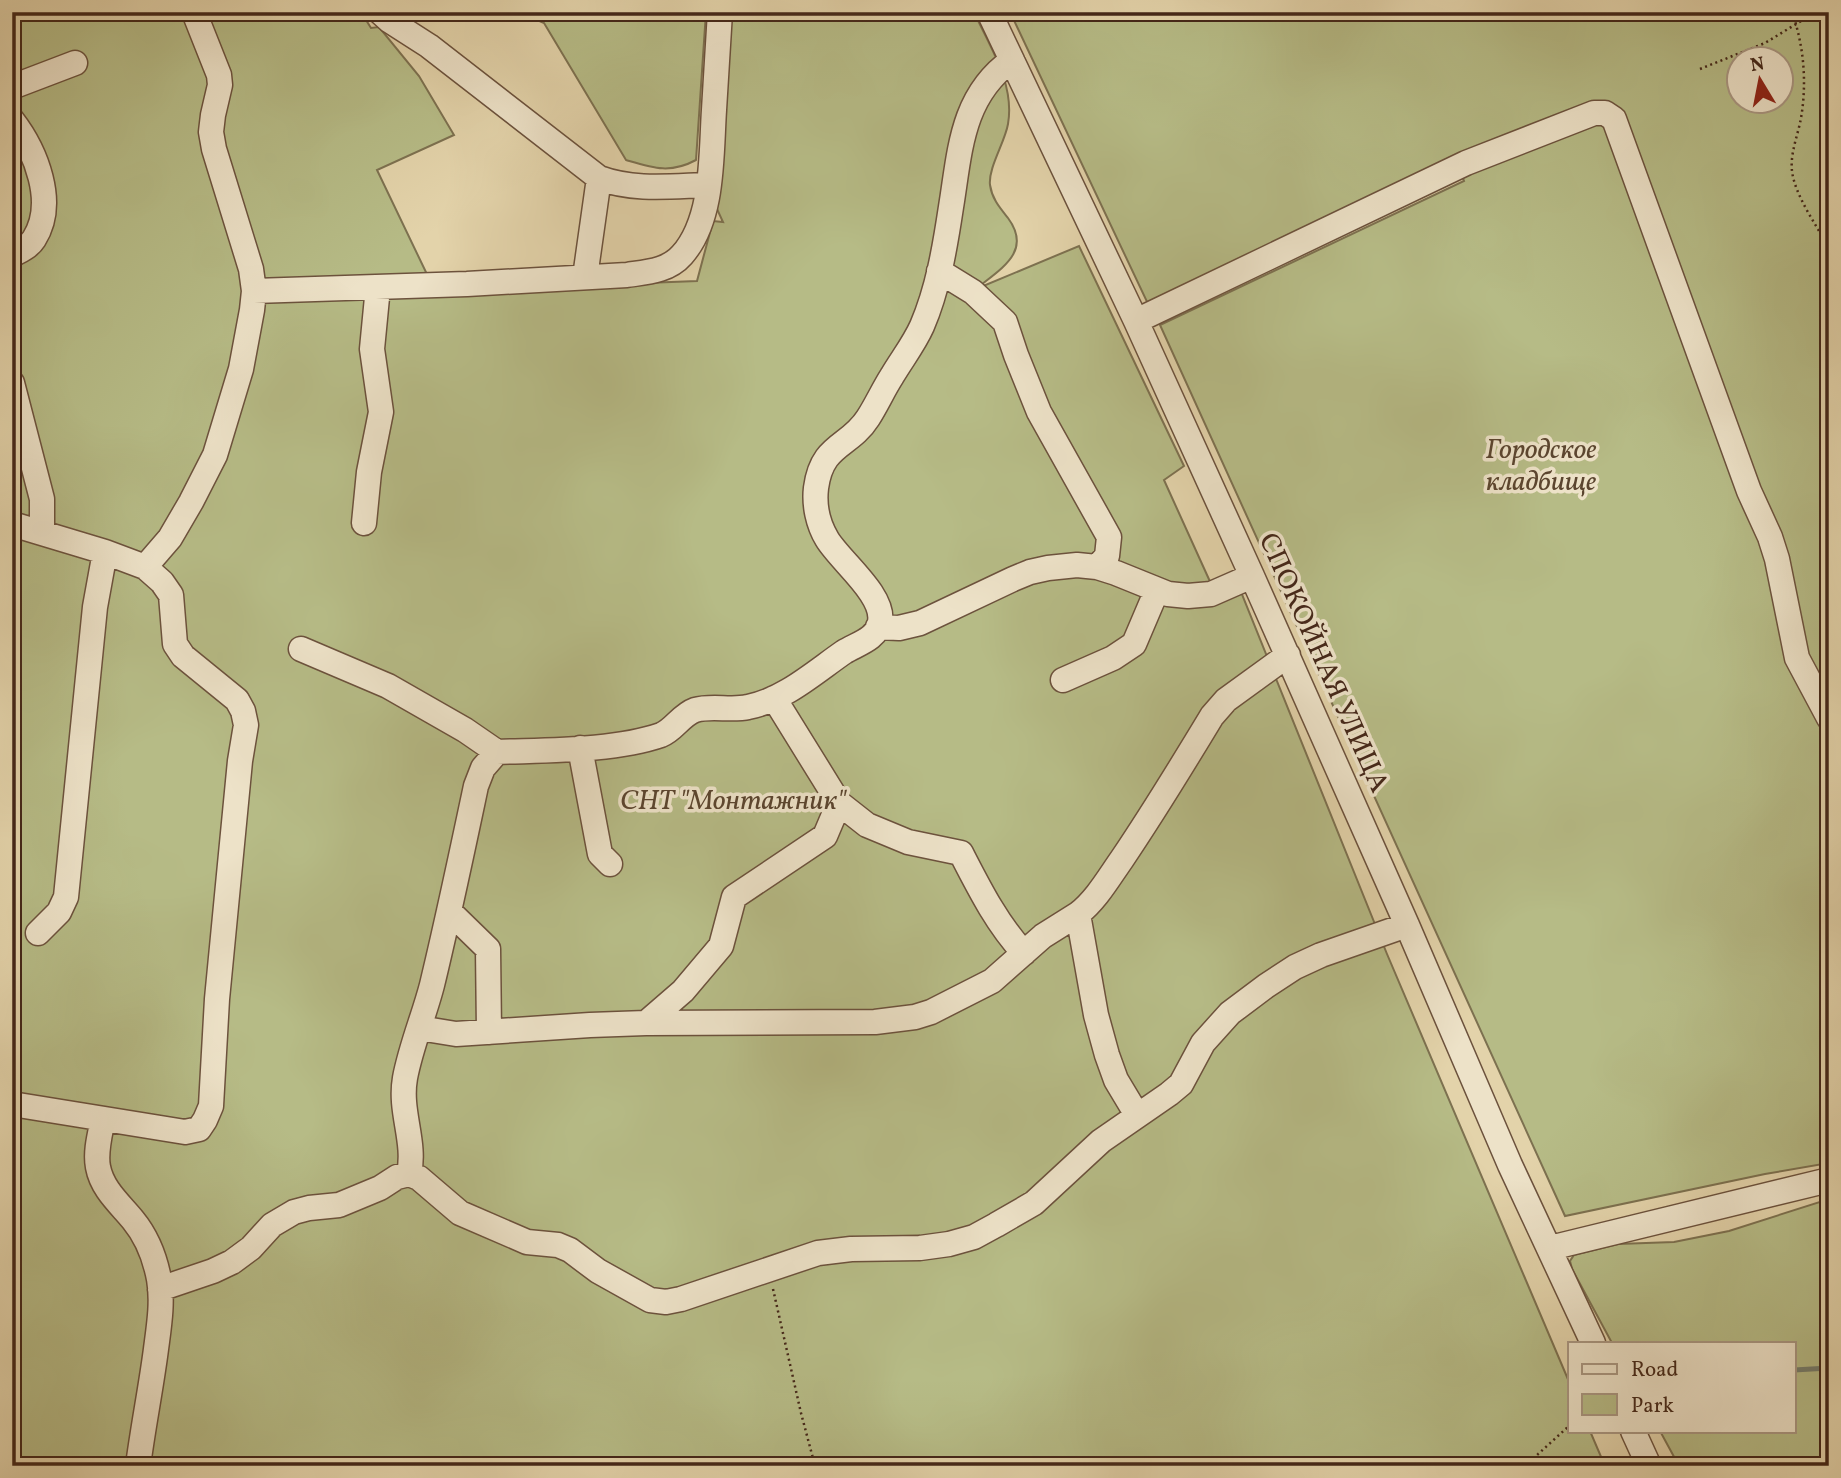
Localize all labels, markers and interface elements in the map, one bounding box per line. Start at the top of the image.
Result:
north arrow [1726,46,1796,116]
text: N [1748,51,1767,79]
park label: Городское кладбище [1486,431,1596,502]
street label: СПОКОЙНАЯ УЛИЦА [1248,527,1398,799]
park label: СНТ "Монтажник" [620,782,848,821]
legend [1568,1342,1796,1432]
text: Road [1631,1356,1678,1385]
text: Park [1631,1392,1674,1421]

